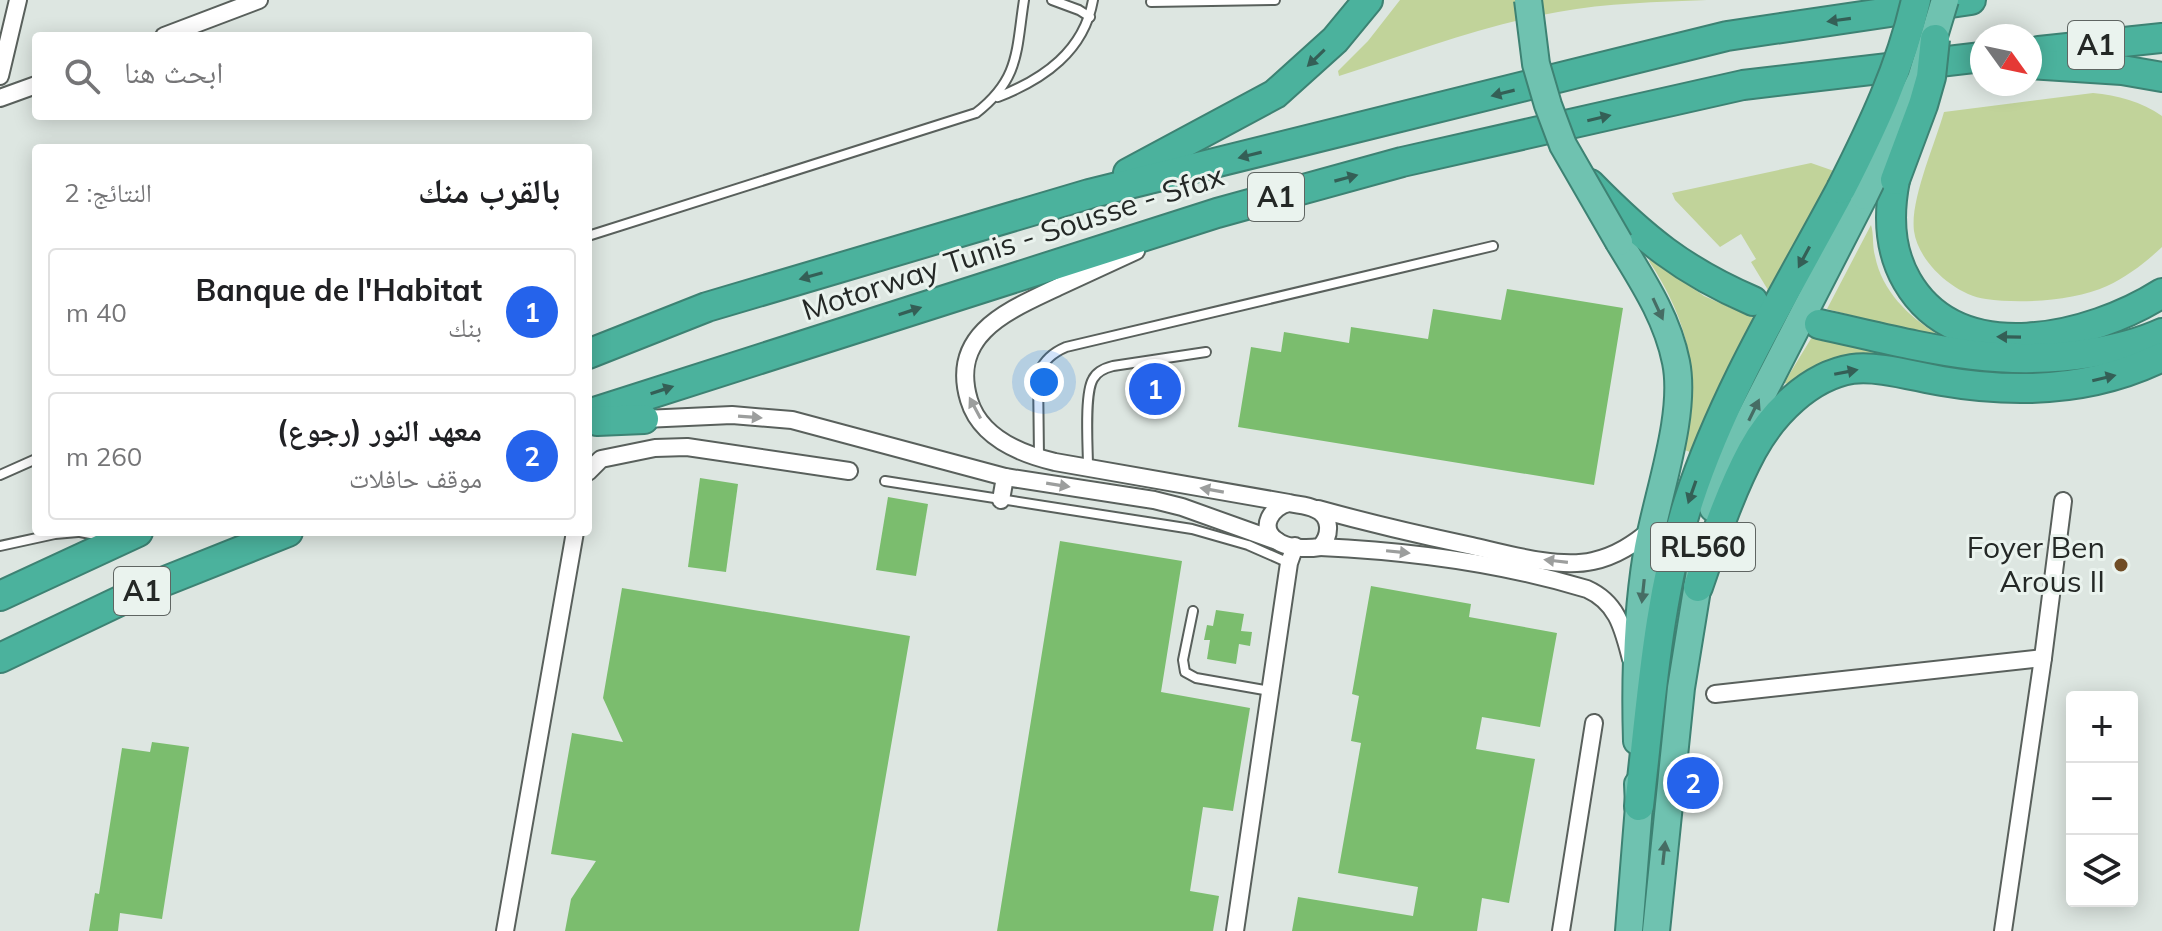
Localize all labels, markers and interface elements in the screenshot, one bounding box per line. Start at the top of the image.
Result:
one-way arrow [1826,14,1851,27]
road number: A1 [2068,21,2124,69]
north arrow [1970,24,2042,96]
search box [32,32,592,120]
one-way arrow [1307,49,1326,67]
text: ابحث هنا [124,53,223,91]
icon: search [60,54,104,98]
one-way arrow [1490,87,1515,99]
one-way arrow [1586,111,1611,123]
one-way arrow [1238,149,1263,162]
street label: Motorway Tunis - Sousse - Sfax [797,156,1228,328]
text: بالقرب منك [418,169,560,212]
one-way arrow [1333,171,1358,183]
road number: A1 [1248,173,1304,221]
text: النتائج: 2 [64,176,152,209]
one-way arrow [1798,246,1811,269]
one-way arrow [799,270,823,283]
text: Banque de l'Habitat [196,271,482,309]
text: 40 m [66,296,127,329]
text: 1 [524,296,540,329]
one-way arrow [1651,298,1664,321]
one-way arrow [898,304,922,317]
text: بنك [448,311,482,344]
one-way arrow [1996,331,2021,343]
pin: 1 [1129,359,1181,419]
your location [1024,362,1064,402]
one-way arrow [1834,365,1859,377]
one-way arrow [2091,372,2116,384]
one-way arrow [651,384,675,396]
one-way arrow [968,397,982,419]
one-way arrow [1747,398,1761,421]
one-way arrow [738,410,763,423]
text: معهد النور (رجوع) [277,411,482,449]
text: 260 m [66,440,142,473]
text: 2 [524,440,540,473]
text: موقف حافلات [349,462,482,495]
one-way arrow [1046,479,1071,492]
one-way arrow [1686,480,1698,504]
one-way arrow [1199,483,1224,495]
road number: RL560 [1651,523,1755,571]
place label: Foyer Ben Arous II [1967,528,2105,600]
one-way arrow [1386,546,1411,559]
one-way arrow [1543,554,1568,567]
marker: Foyer Ben Arous II [2112,556,2130,574]
road number: A1 [114,567,170,615]
one-way arrow [1636,579,1649,604]
map controls [2066,691,2138,907]
button: + [2066,691,2138,763]
pin: 2 [1667,753,1719,813]
button: − [2066,763,2138,835]
button: layers [2066,835,2138,907]
one-way arrow [1658,841,1671,866]

